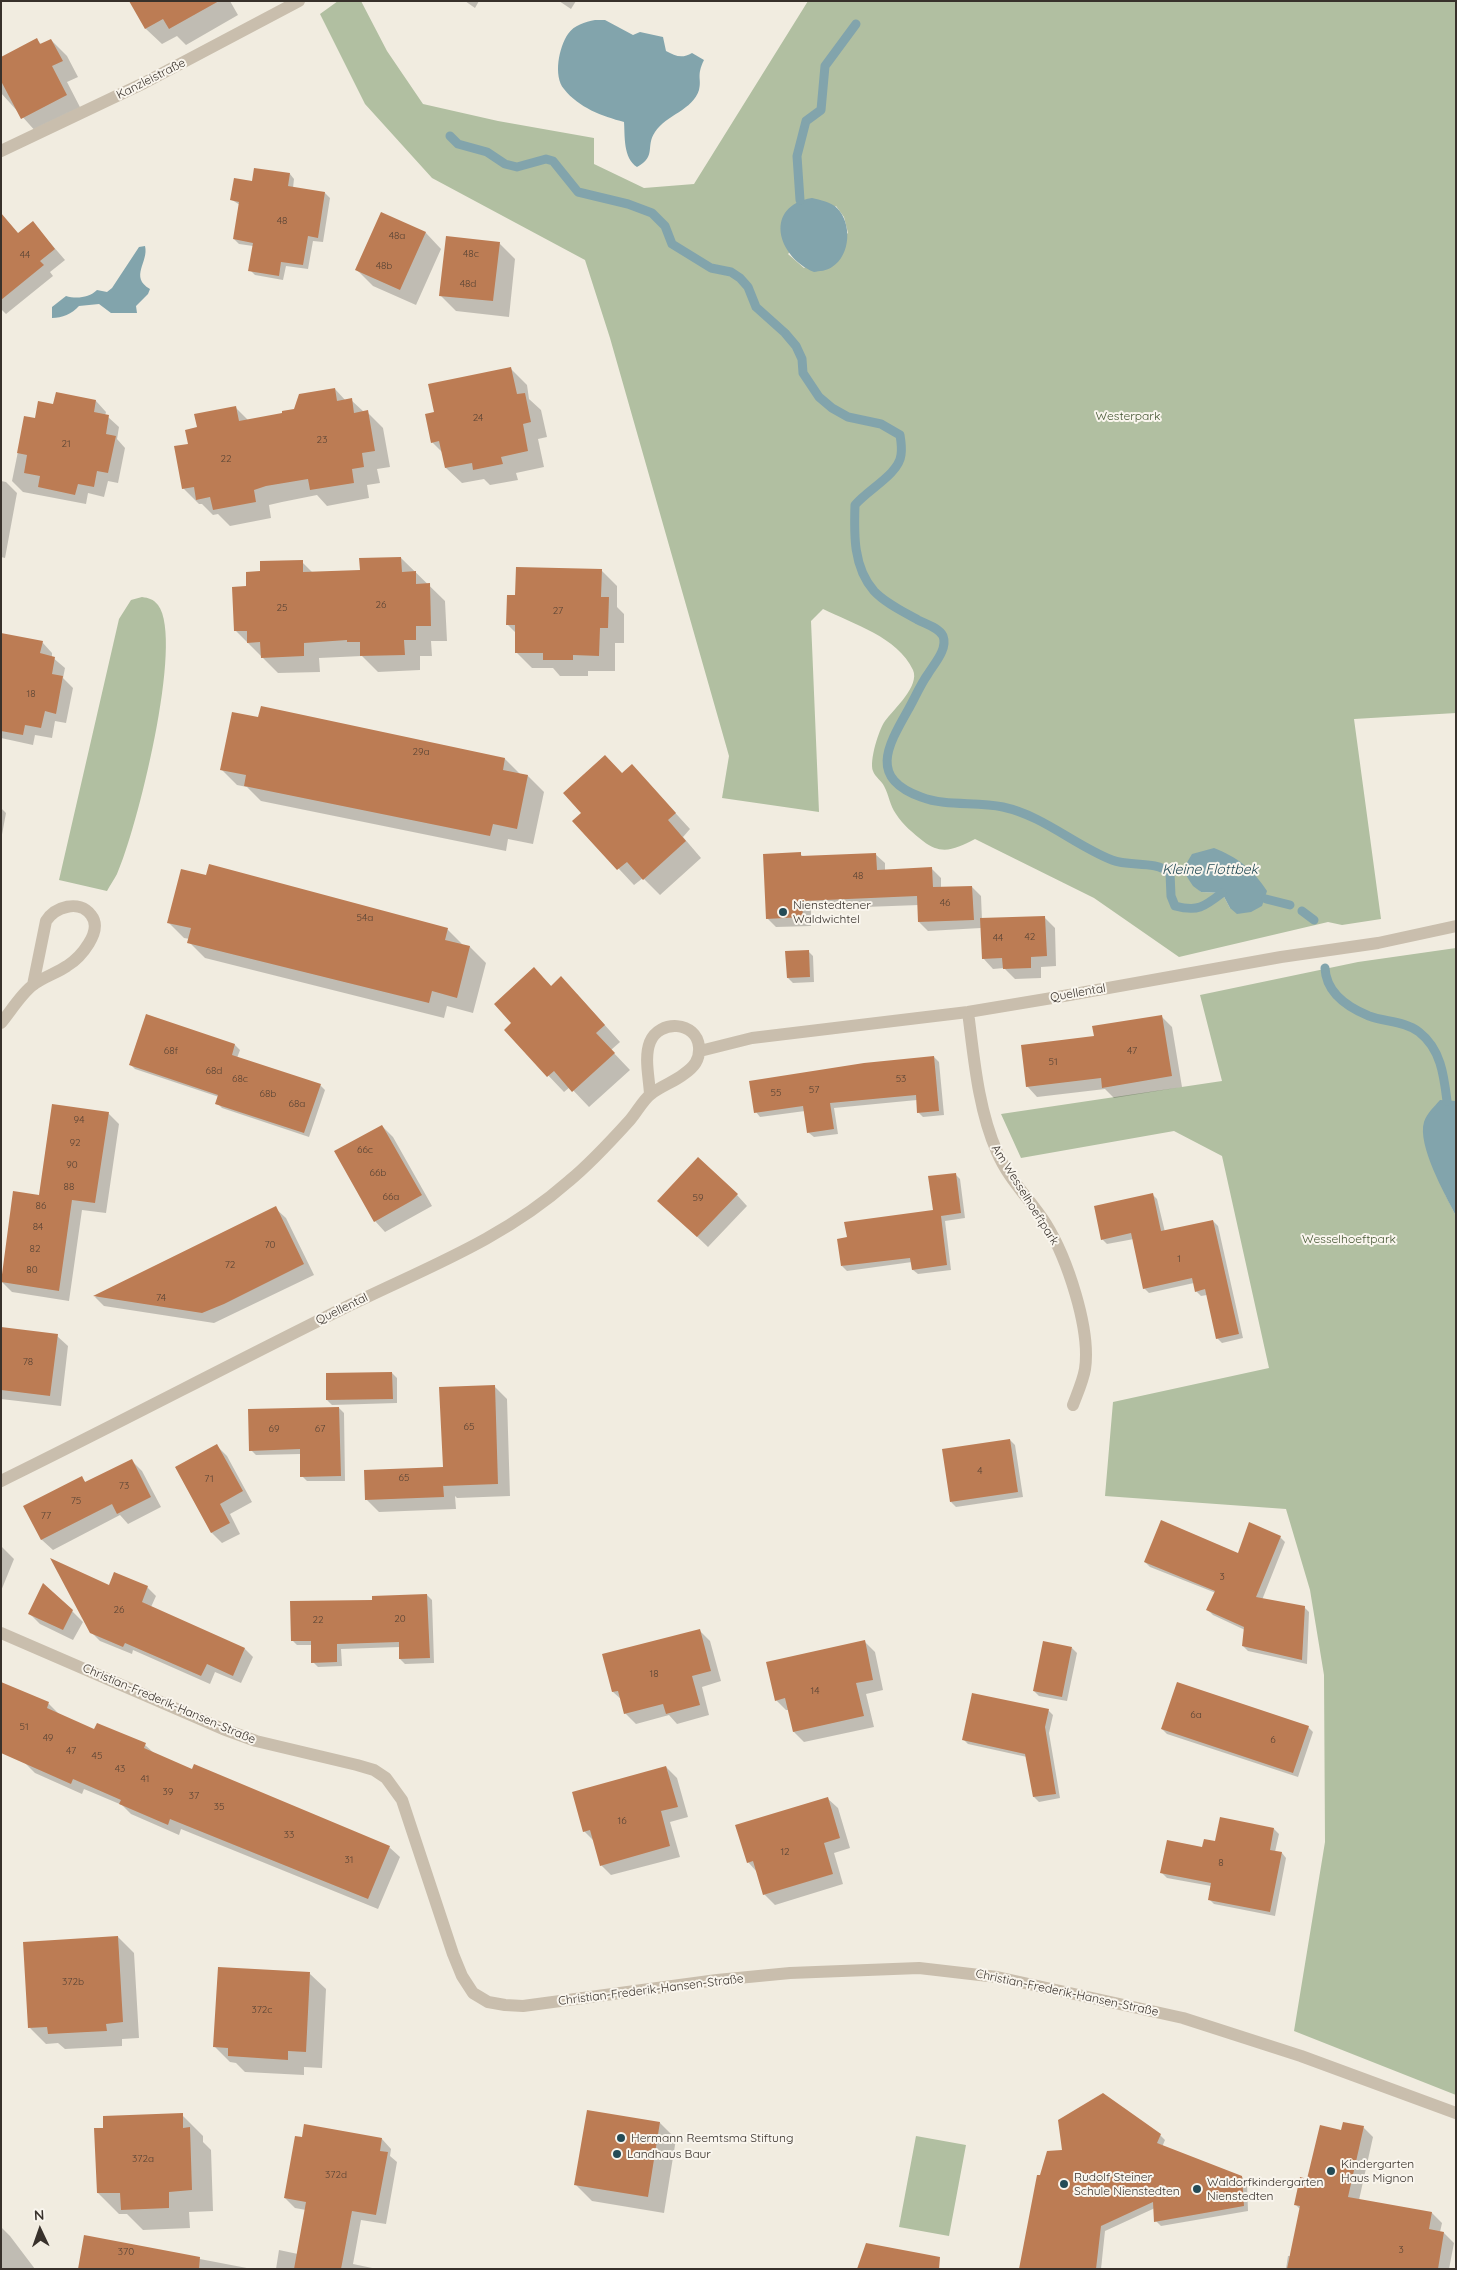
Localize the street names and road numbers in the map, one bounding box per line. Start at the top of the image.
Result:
street label: Kanzleistraße [114,55,188,103]
street label: Quellental [1049,981,1107,1005]
street label: Am Wesselhoeftpark [988,1142,1062,1248]
street label: Quellental [314,1290,370,1328]
street label: Christian-Frederik-Hansen-Straße [80,1661,258,1747]
street label: Christian-Frederik-Hansen-Straße [974,1967,1160,2019]
street label: Christian-Frederik-Hansen-Straße [558,1971,744,2009]

